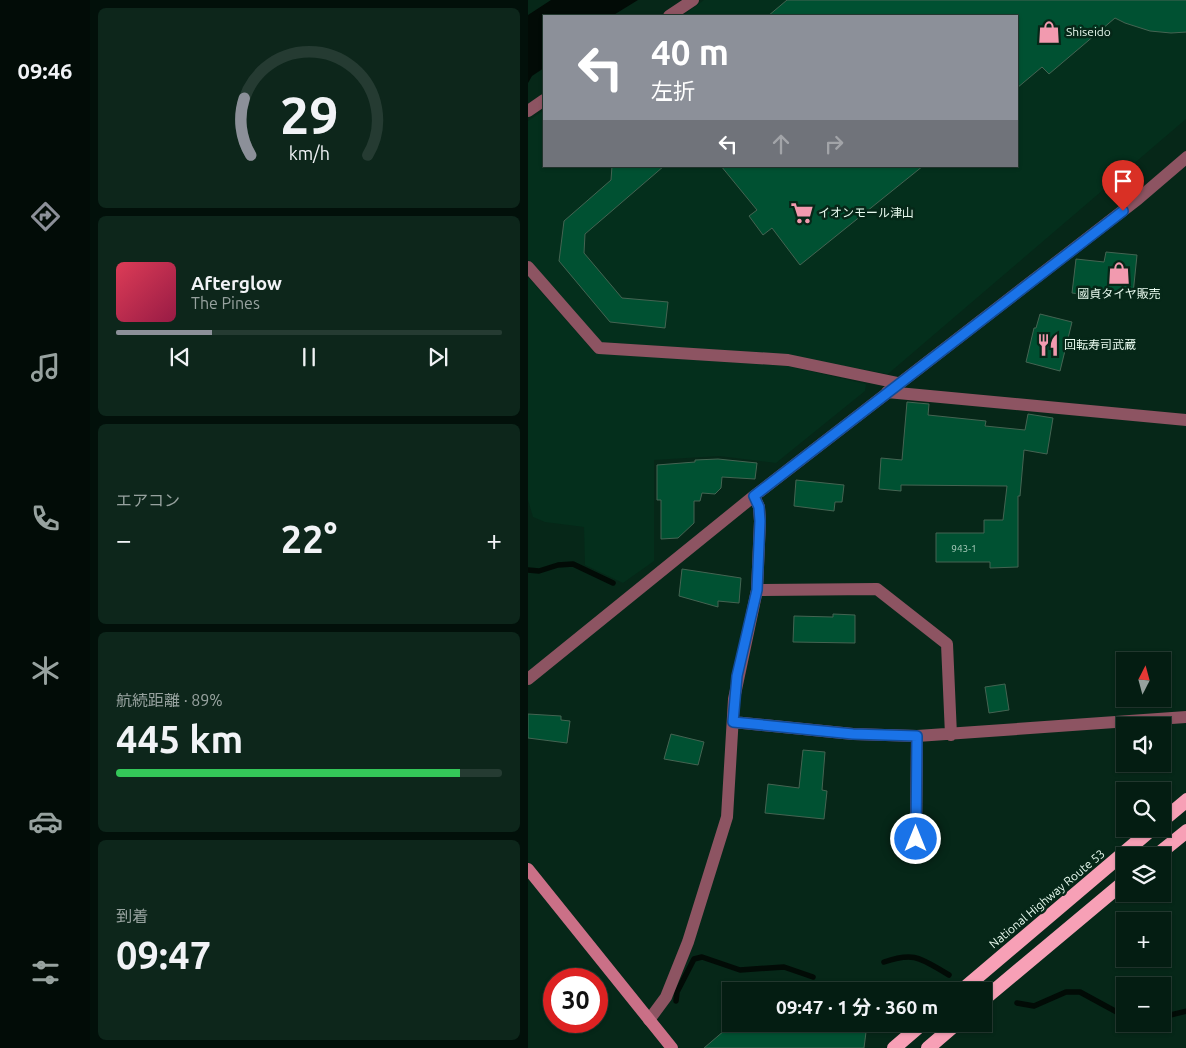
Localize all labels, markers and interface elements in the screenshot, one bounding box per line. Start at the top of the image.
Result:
shop icon: Shiseido [1036,19,1062,45]
place label: Shiseido [1066,25,1111,38]
text: 40 m [651,32,729,72]
icon: left [568,35,633,100]
text: 09:46 [17,58,73,83]
text: 左折 [651,78,695,103]
text: 29 [280,86,338,144]
icon: left [714,130,742,158]
icon: ahead [767,130,795,158]
icon: right [820,130,848,158]
text: km/h [288,143,330,163]
pin [1102,160,1144,211]
icon: arrive [1109,167,1137,195]
icon: directions [28,199,63,234]
supermarket icon: イオンモール津山 [789,200,815,226]
place label: イオンモール津山 [818,206,914,219]
shop icon: 國貞タイヤ販売 [1106,260,1132,286]
text: Afterglow [191,272,282,294]
place label: 國貞タイヤ販売 [1077,287,1161,300]
text: The Pines [191,294,260,312]
restaurant icon: 回転寿司武蔵 [1035,332,1061,358]
place label: 回転寿司武蔵 [1064,338,1136,351]
icon: previous [166,343,194,371]
icon: pause [295,343,323,371]
icon: next [424,343,452,371]
icon: music [28,350,63,385]
text: エアコン [116,491,180,509]
icon: phone [28,501,63,536]
text: 22° [281,518,337,560]
text: − [116,524,132,555]
text: + [486,524,502,555]
house number: 943-1 [951,543,977,554]
north arrow [1116,652,1170,708]
map controls [1116,652,1171,1032]
icon: climate [28,653,63,688]
text: 航続距離 · 89% [116,691,223,709]
button: sound [1116,717,1171,772]
text: 445 km [116,718,243,760]
button: search [1116,782,1171,837]
icon: car [28,804,63,839]
position arrow [889,812,941,864]
street label: National Highway Route 53 [986,847,1107,951]
button: layers [1116,847,1171,902]
text: 到着 [116,907,148,925]
button: + [1116,912,1171,967]
text: 09:47 [116,934,211,976]
icon: filters [28,955,63,990]
speed limit sign: 30 [543,968,608,1033]
button: − [1116,977,1171,1032]
text: 09:47 · 1 分 · 360 m [776,996,938,1018]

